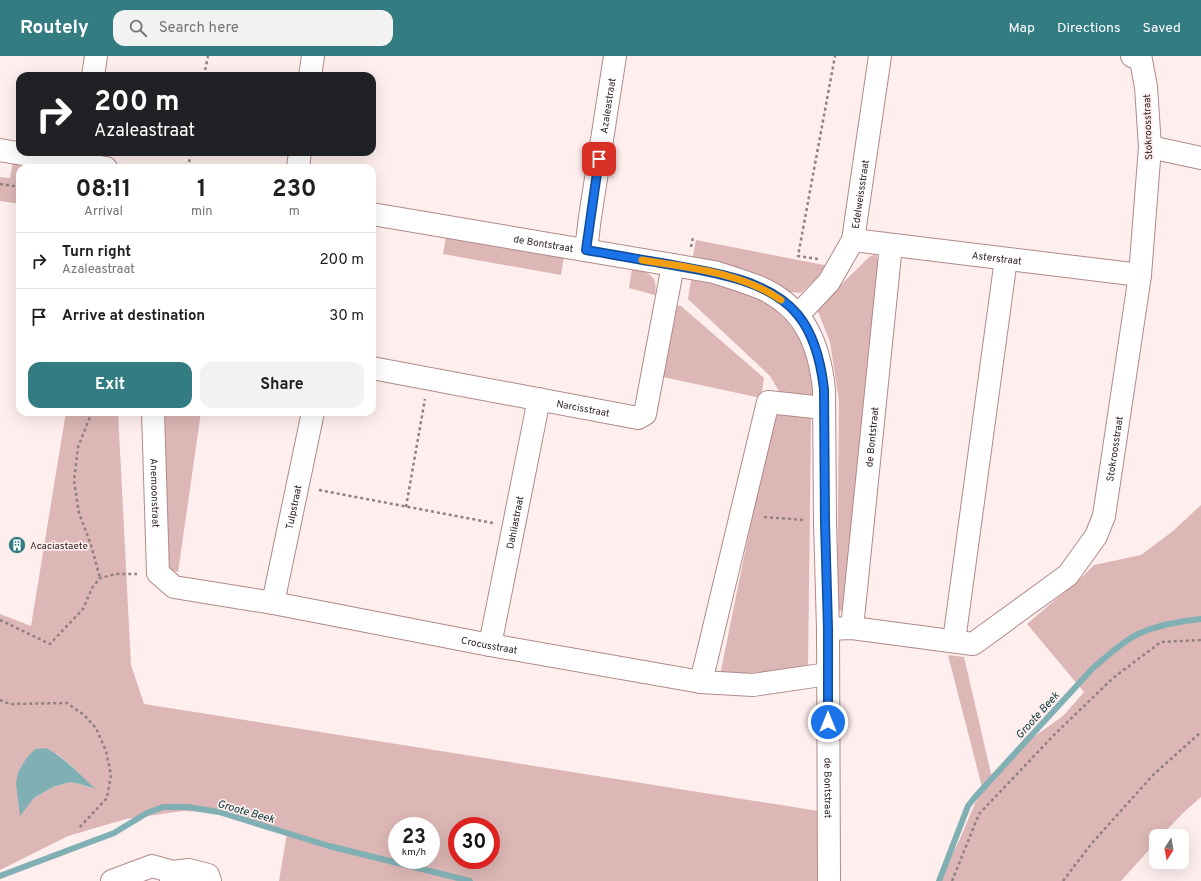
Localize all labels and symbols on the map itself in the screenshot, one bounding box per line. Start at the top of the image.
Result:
street label: Azaleastraat [598,77,620,135]
street label: Stokroosstraat [1141,94,1156,160]
pin [582,142,616,176]
street label: Edelweissstraat [850,159,873,230]
street label: de Bontstraat [512,233,575,256]
street label: Asterstraat [971,250,1023,269]
street label: Narcisstraat [555,398,611,421]
street label: de Bontstraat [863,406,883,468]
street label: Stokroosstraat [1104,415,1127,483]
street label: Anemoonstraat [146,458,162,528]
street label: Tulpstraat [284,484,306,531]
street label: Dahliastraat [504,495,528,550]
building icon: Acaciastaete [7,535,27,555]
place label: Acaciastaete [30,540,88,553]
street label: Crocusstraat [460,635,519,658]
water label: Groote Beek [1013,689,1063,742]
position arrow [807,701,849,743]
street label: de Bontstraat [821,758,834,819]
water label: Groote Beek [216,797,276,827]
speed limit sign: 30 [448,817,500,869]
north arrow [1149,829,1189,869]

